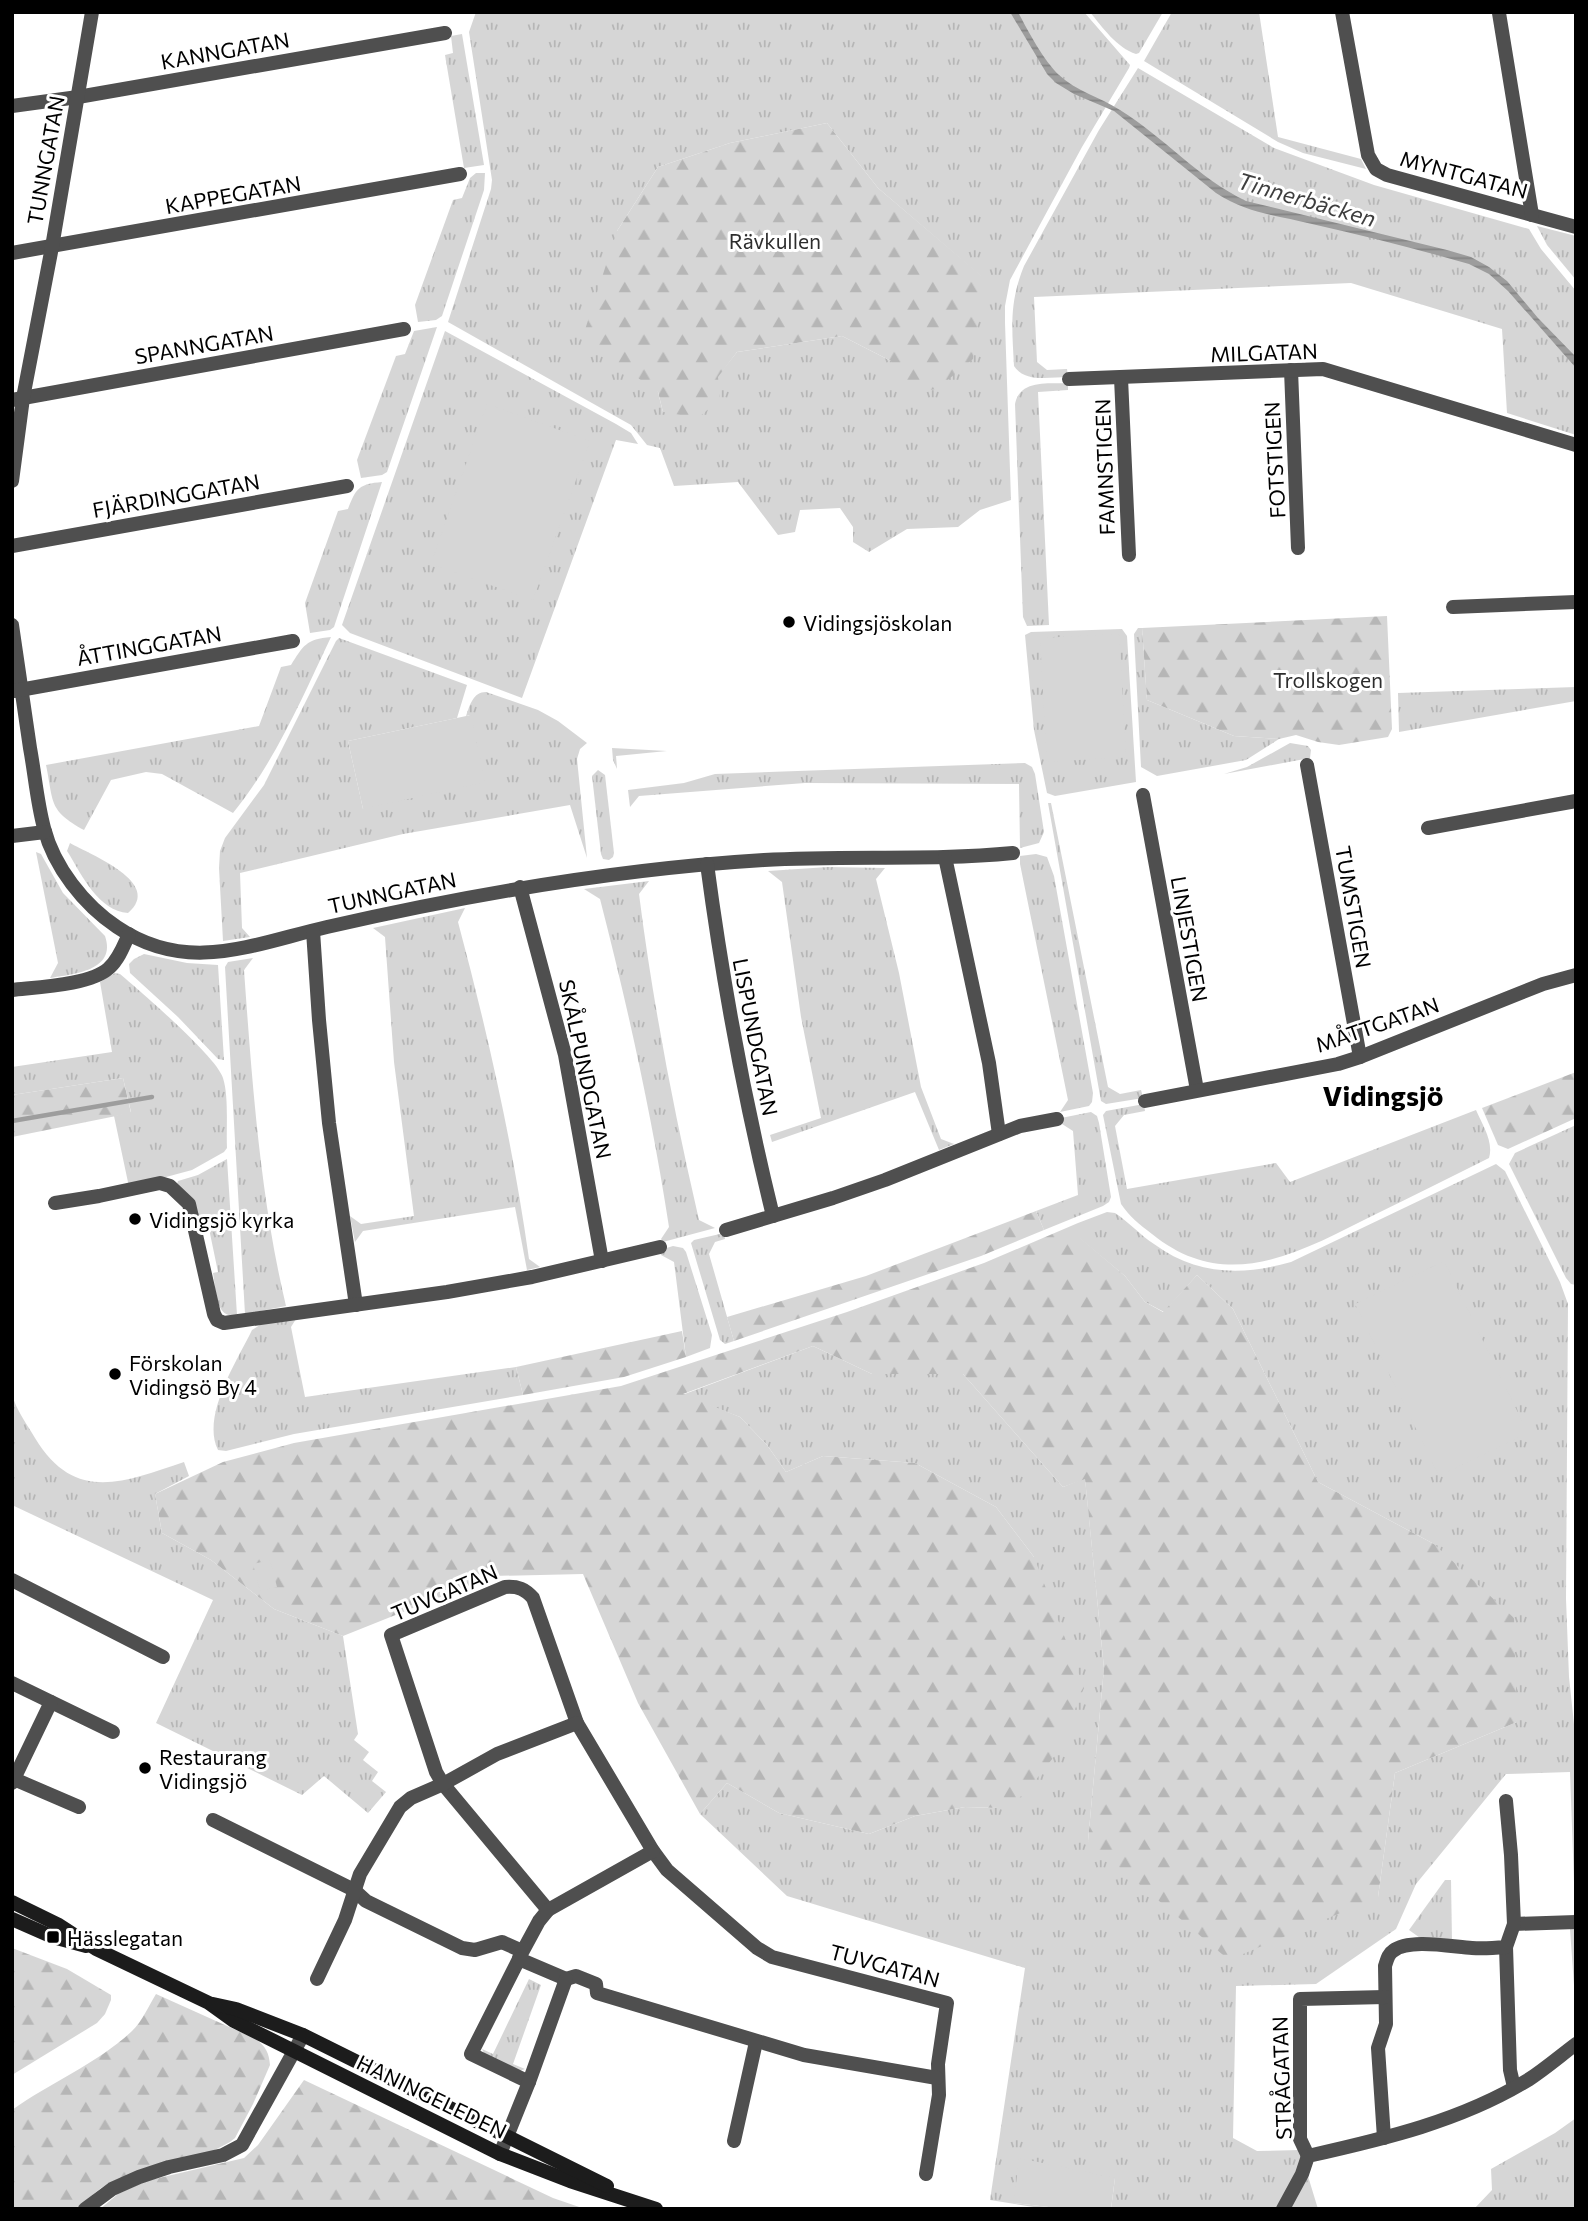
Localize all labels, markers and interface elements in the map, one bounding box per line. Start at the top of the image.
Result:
street label: KANNGATAN [159,26,291,74]
street label: TUNNGATAN [21,94,69,226]
street label: MYNTGATAN [1397,145,1531,203]
water label: Tinnerbäcken [1235,166,1379,232]
street label: KAPPEGATAN [163,170,303,218]
park label: Rävkullen [729,228,821,253]
street label: SPANNGATAN [133,319,275,369]
street label: MILGATAN [1210,338,1318,366]
street label: FAMNSTIGEN [1089,398,1119,536]
street label: FOTSTIGEN [1258,401,1290,519]
street label: FJÄRDINGGATAN [90,468,262,522]
place label: Vidingsjöskolan [803,610,952,635]
marker: Vidingsjöskolan [781,614,797,630]
street label: ÅTTINGGATAN [75,620,223,670]
park label: Trollskogen [1273,667,1383,692]
street label: TUMSTIGEN [1331,844,1377,970]
street label: TUNNGATAN [326,866,458,918]
street label: LINJESTIGEN [1167,874,1213,1004]
street label: LISPUNDGATAN [728,956,784,1118]
street label: SKÅLPUNDGATAN [555,977,617,1161]
street label: MÅTTGATAN [1312,991,1442,1057]
district label: Vidingsjö [1323,1078,1444,1112]
place label: Vidingsjö kyrka [149,1207,294,1232]
marker: Vidingsjö kyrka [127,1211,143,1227]
place label: Förskolan Vidingsö By 4 [129,1350,257,1399]
marker: Förskolan Vidingsö By 4 [107,1366,123,1382]
street label: TUVGATAN [387,1558,501,1626]
place label: Restaurang Vidingsjö [159,1744,267,1793]
marker: Restaurang Vidingsjö [137,1760,153,1776]
place label: Hässlegatan [67,1925,183,1950]
marker: Hässlegatan [45,1929,61,1945]
street label: TUVGATAN [827,1938,943,1992]
street label: STRÅGATAN [1266,2016,1296,2140]
street label: HANINGELEDEN [353,2049,511,2143]

